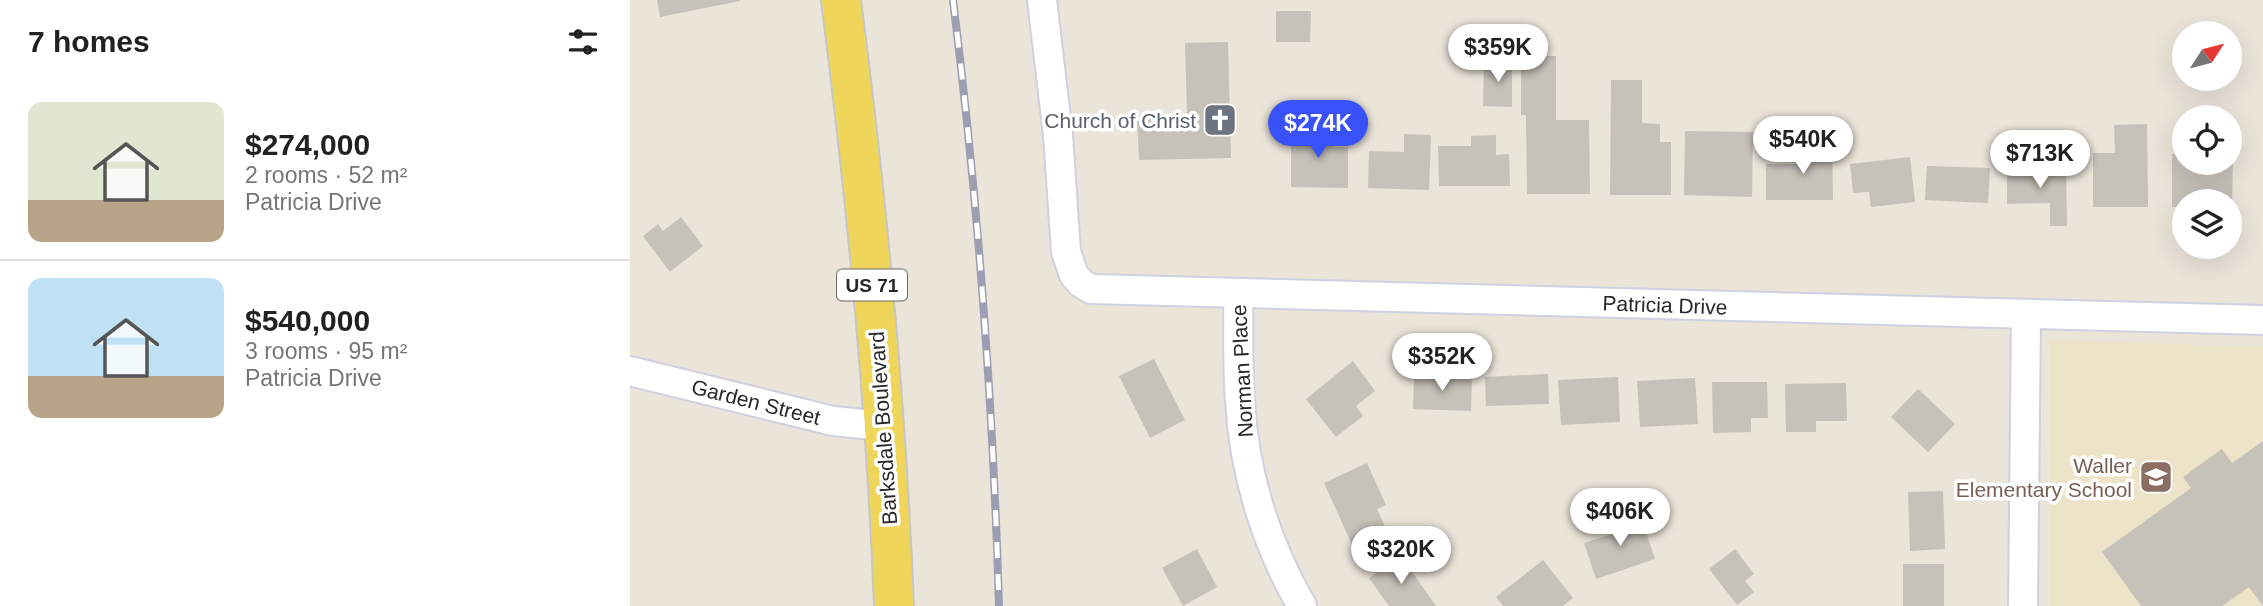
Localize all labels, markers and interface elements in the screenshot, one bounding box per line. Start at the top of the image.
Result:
north arrow [2172,21,2242,91]
map controls [2172,21,2242,259]
icon: filters [564,23,602,61]
pin: $359K [1449,24,1547,84]
text: 7 homes [28,25,150,58]
text: $359K [1464,34,1532,60]
pin: $274K [1269,100,1367,160]
church icon: Church of Christ [1201,101,1239,139]
button: locate [2172,105,2242,175]
place label: Church of Christ [1044,109,1196,132]
text: $274K [1284,110,1352,136]
pin: $540K [1754,116,1852,176]
text: $540K [1769,126,1837,152]
text: $274,000 [245,128,370,161]
icon: home [84,130,168,214]
pin: $713K [1991,130,2089,190]
text: $713K [2006,140,2074,166]
text: 2 rooms · 52 m² [245,162,407,188]
text: Patricia Drive [245,189,382,215]
button: layers [2172,189,2242,259]
road number: US 71 [837,270,907,300]
street label: Patricia Drive [1602,291,1728,319]
text: $540,000 [245,304,370,337]
street label: Norman Place [1227,304,1257,438]
icon: home [84,306,168,390]
street label: Barksdale Boulevard [865,331,901,525]
pin: $352K [1393,334,1491,393]
text: 3 rooms · 95 m² [245,338,407,364]
text: $352K [1408,343,1476,369]
text: Patricia Drive [245,365,382,391]
street label: Garden Street [689,375,823,429]
place label: Waller Elementary School [1956,454,2132,501]
school or university icon: Waller Elementary School [2137,458,2175,496]
pin: $406K [1571,489,1669,548]
text: $406K [1586,498,1654,524]
pin: $320K [1352,526,1450,586]
text: $320K [1367,536,1435,562]

